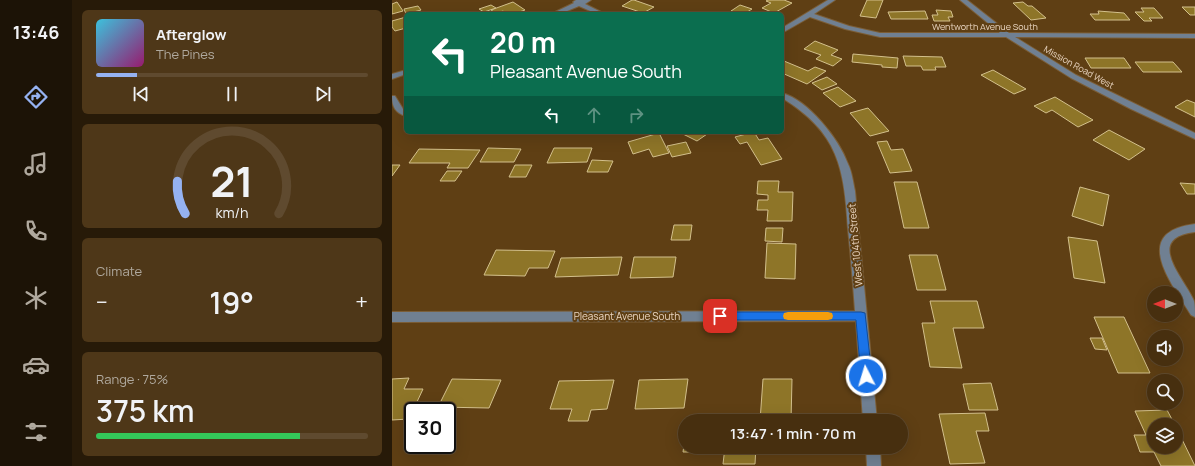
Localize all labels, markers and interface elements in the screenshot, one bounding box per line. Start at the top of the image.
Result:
text: 13:46 [13,20,59,44]
street label: Wentworth Avenue South [932,20,1038,33]
text: 20 m [490,23,556,61]
text: Afterglow [156,24,227,45]
icon: left [424,28,476,80]
street label: Mission Road West [1042,42,1117,92]
text: The Pines [156,45,215,63]
text: Pleasant Avenue South [490,59,682,83]
icon: directions [22,83,50,111]
icon: previous [130,83,152,105]
icon: pause [221,83,243,105]
icon: next [312,83,334,105]
icon: left [541,104,563,126]
icon: ahead [583,104,605,126]
icon: right [625,104,647,126]
icon: music [22,150,50,178]
text: 21 [211,153,254,209]
text: km/h [215,203,249,222]
street label: West 104th Street [844,203,866,287]
icon: phone [22,217,50,245]
text: Climate [96,262,142,280]
text: 19° [209,282,254,323]
icon: climate [22,284,50,312]
north arrow [1147,286,1183,322]
map controls [1147,286,1183,454]
text: − [96,287,108,317]
text: + [355,287,368,317]
pin [703,299,737,333]
icon: arrive [709,305,731,327]
street label: Pleasant Avenue South [574,309,680,323]
button: sound [1147,330,1183,366]
icon: car [22,351,50,379]
position arrow [845,355,887,397]
text: Range · 75% [96,370,168,388]
button: search [1147,374,1183,410]
text: 375 km [96,390,195,431]
speed limit sign: 30 [404,402,456,454]
icon: filters [22,418,50,446]
button: layers [1147,418,1183,454]
text: 13:47 · 1 min · 70 m [730,423,856,444]

